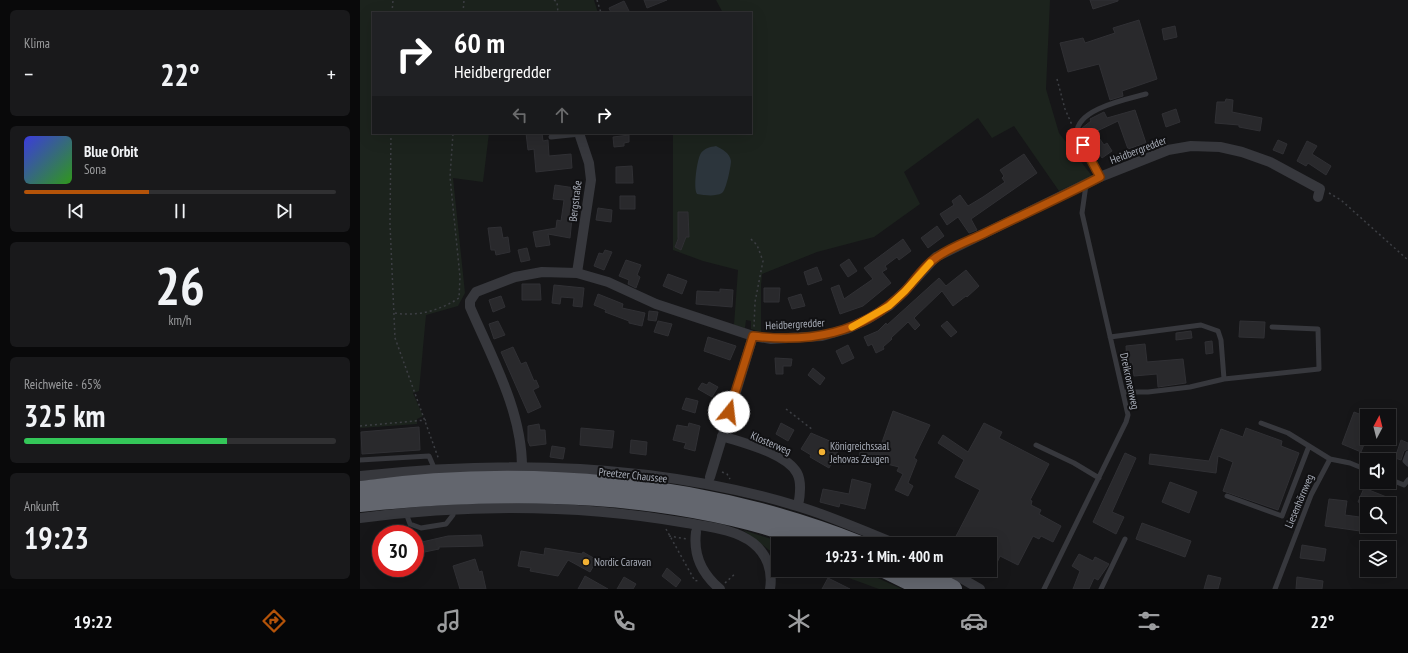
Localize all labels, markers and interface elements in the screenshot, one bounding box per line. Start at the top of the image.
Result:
text: 60 m [454,24,505,61]
icon: right [388,28,440,80]
text: Klima [24,35,50,52]
text: 22° [160,55,200,94]
text: − [24,60,33,88]
text: + [327,60,336,88]
text: Heidbergredder [454,60,551,83]
icon: left [509,104,531,126]
icon: ahead [551,104,573,126]
icon: right [593,104,615,126]
pin [1066,128,1100,162]
street label: Heidbergredder [1108,133,1168,167]
icon: arrive [1072,134,1094,156]
text: Blue Orbit [84,142,138,161]
text: Sona [84,161,106,178]
street label: Bergstraße [566,179,585,222]
icon: previous [65,200,87,222]
icon: pause [169,200,191,222]
icon: next [273,200,295,222]
text: 26 [155,252,205,319]
text: km/h [168,312,192,329]
street label: Heidbergredder [765,315,825,333]
street label: Dreikronenweg [1117,351,1143,411]
text: Reichweite · 65% [24,376,101,393]
position arrow [708,391,750,433]
text: 325 km [24,396,105,435]
north arrow [1360,409,1396,445]
map controls [1360,409,1396,577]
street label: Klosterweg [749,428,794,458]
place label: Königreichssaal Jehovas Zeugen [829,439,890,466]
marker: Königreichssaal Jehovas Zeugen [817,447,827,457]
button: sound [1360,453,1396,489]
street label: Preetzer Chaussee [598,464,668,486]
street label: Liesenhörnweg [1281,472,1317,530]
button: search [1360,497,1396,533]
text: Ankunft [24,498,59,515]
text: 19:23 [24,518,89,557]
speed limit sign: 30 [372,525,424,577]
button: layers [1360,541,1396,577]
text: 19:23 · 1 Min. · 400 m [825,547,943,566]
place label: Nordic Caravan [594,555,651,569]
marker: Nordic Caravan [581,557,591,567]
icon: directions [260,607,288,635]
icon: music [435,607,463,635]
icon: phone [610,607,638,635]
icon: climate [785,607,813,635]
icon: car [960,607,988,635]
icon: filters [1135,607,1163,635]
text: 19:22 [74,610,113,633]
text: 22° [1311,610,1334,633]

